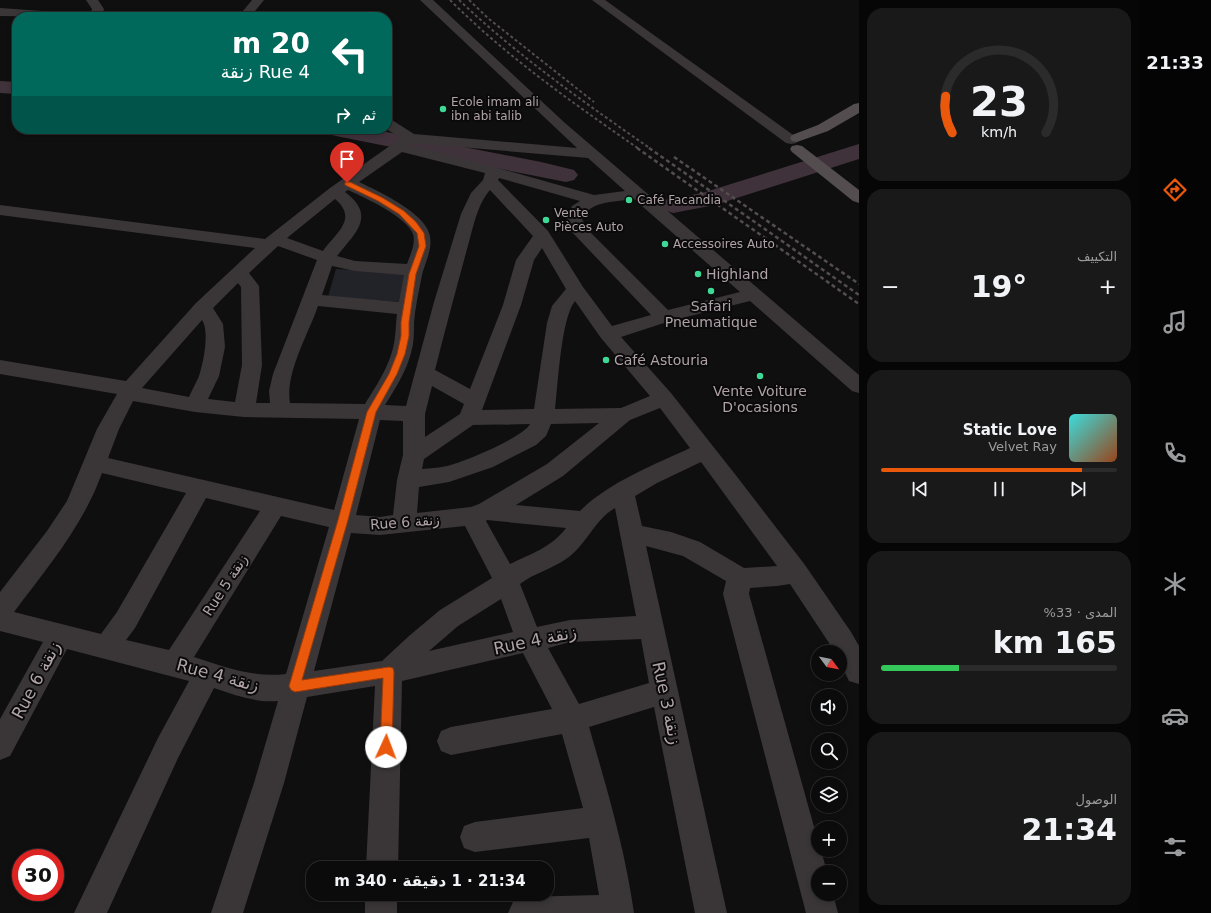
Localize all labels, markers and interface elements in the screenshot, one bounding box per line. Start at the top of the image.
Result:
text: 20 m [232,27,310,60]
icon: left [324,28,376,80]
text: 21:33 [1146,52,1204,73]
text: Rue 4 زنقة [220,61,310,82]
text: 23 [970,76,1028,125]
place label: Ecole imam ali ibn abi talib [451,95,539,123]
icon: right [332,104,354,126]
marker: Ecole imam ali ibn abi talib [438,104,448,114]
text: ثم [362,106,376,124]
text: km/h [981,123,1017,139]
pin [330,142,364,183]
icon: arrive [336,148,358,170]
icon: directions [1161,176,1189,204]
place label: Café Facandia [637,193,721,207]
marker: Café Facandia [624,195,634,205]
place label: Vente Pièces Auto [554,206,624,234]
marker: Vente Pièces Auto [541,215,551,225]
place label: Accessoires Auto [673,237,775,251]
marker: Accessoires Auto [660,239,670,249]
text: التكييف [1077,249,1117,264]
place label: Highland [706,266,768,282]
marker: Highland [693,269,703,279]
text: 19° [971,269,1027,304]
text: − [881,274,899,299]
text: + [1099,274,1117,299]
marker: Safari Pneumatique [706,286,716,296]
place label: Safari Pneumatique [665,298,757,330]
icon: music [1161,308,1189,336]
place label: Café Astouria [614,352,708,368]
marker: Café Astouria [601,355,611,365]
marker: Vente Voiture D'ocasions [755,371,765,381]
place label: Vente Voiture D'ocasions [713,383,807,415]
text: Static Love [963,421,1057,439]
text: Velvet Ray [988,439,1057,454]
icon: phone [1161,439,1189,467]
icon: previous [909,478,931,500]
icon: pause [988,478,1010,500]
icon: next [1067,478,1089,500]
street label: Rue 6 زنقة [370,512,440,533]
street label: Rue 5 زنقة [199,551,252,619]
icon: climate [1161,570,1189,598]
text: المدى · 33% [1044,605,1117,620]
street label: Rue 4 زنقة [492,621,578,659]
text: 165 km [993,625,1117,660]
street label: Rue 6 زنقة [7,638,65,722]
north arrow [811,645,847,681]
map controls [811,645,847,901]
street label: Rue 4 زنقة [175,654,261,696]
street label: Rue 3 زنقة [648,660,686,746]
button: sound [811,689,847,725]
icon: car [1161,702,1189,730]
position arrow [365,726,407,768]
button: search [811,733,847,769]
button: layers [811,777,847,813]
text: الوصول [1076,792,1117,807]
text: 21:34 [1022,812,1117,847]
button: + [811,821,847,857]
icon: filters [1161,833,1189,861]
speed limit sign: 30 [12,849,64,901]
button: − [811,865,847,901]
text: 21:34 · 1 دقيقة · 340 m [334,872,526,890]

